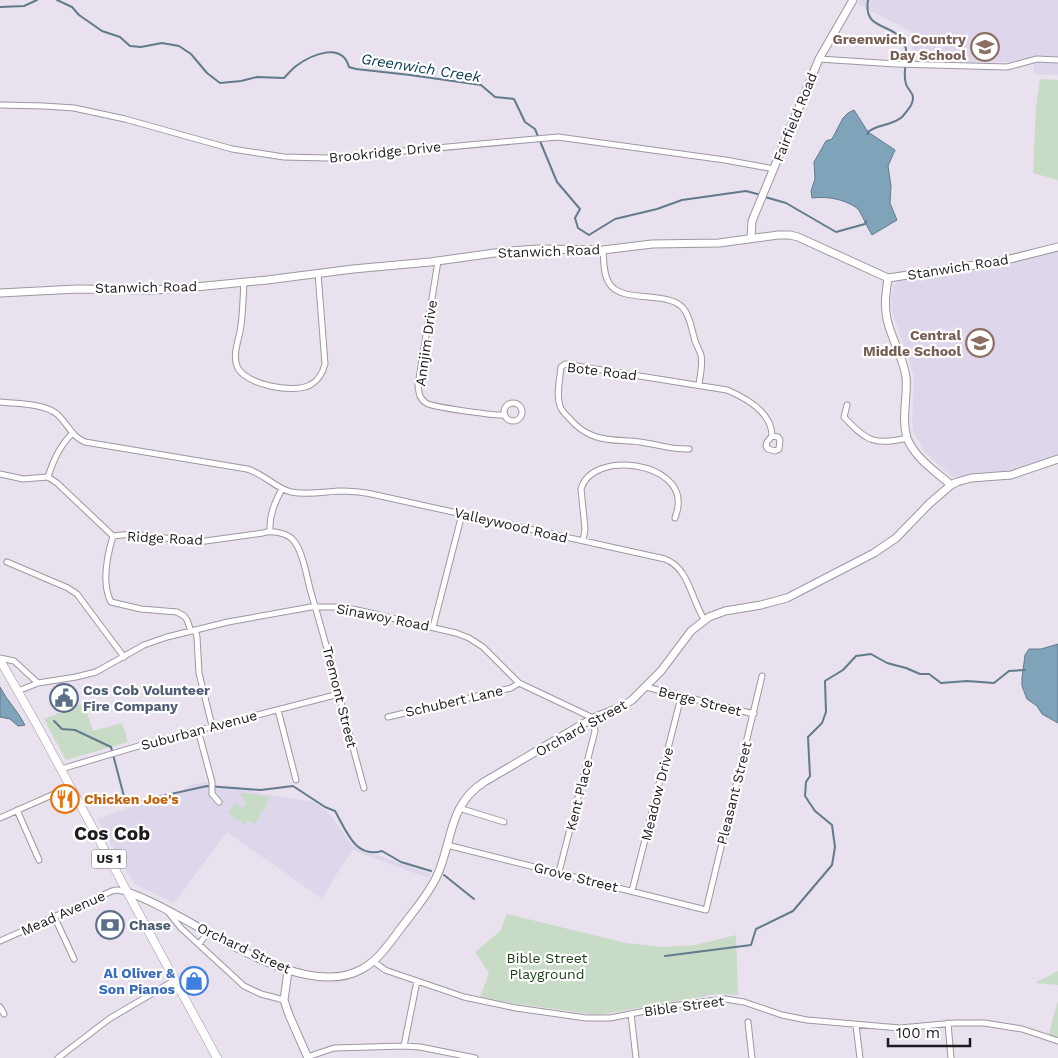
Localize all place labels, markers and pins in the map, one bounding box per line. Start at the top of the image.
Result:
place label: Greenwich Country Day School [833,31,966,63]
school or university icon: Greenwich Country Day School [970,32,1000,62]
place label: Central Middle School [863,327,961,359]
school or university icon: Central Middle School [965,328,995,358]
place label: Cos Cob Volunteer Fire Company [83,682,210,714]
public building icon: Cos Cob Volunteer Fire Company [49,683,79,713]
restaurant icon: Chicken Joe's [50,784,80,814]
place label: Chicken Joe's [84,791,179,807]
bank icon: Chase [95,910,125,940]
place label: Chase [129,917,171,933]
place label: Al Oliver & Son Pianos [99,965,176,997]
shop icon: Al Oliver & Son Pianos [179,966,209,996]

